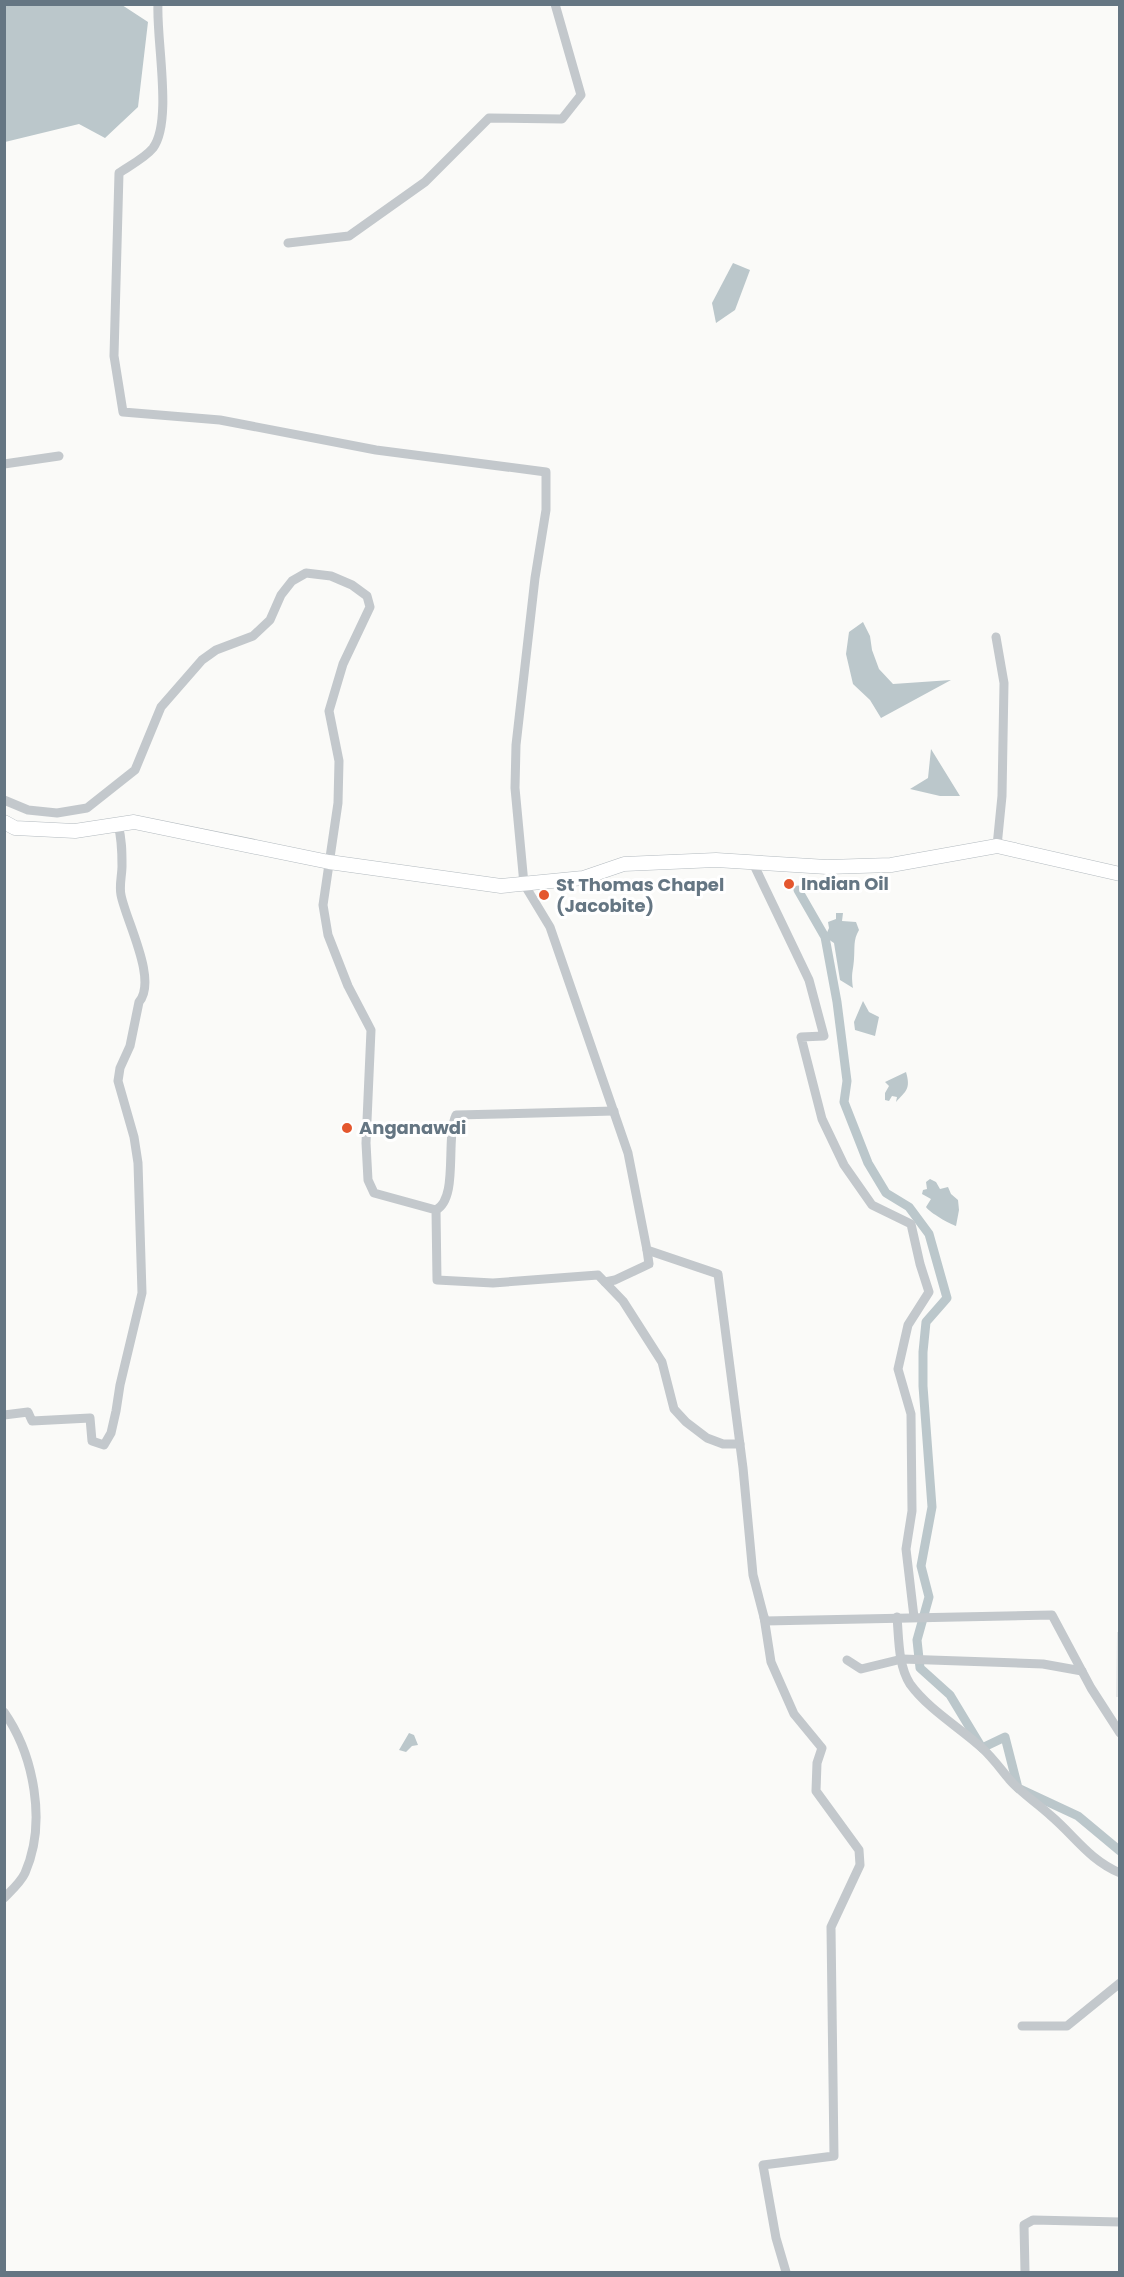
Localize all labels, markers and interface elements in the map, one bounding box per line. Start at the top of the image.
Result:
place label: Indian Oil [801,871,889,896]
place label: St Thomas Chapel (Jacobite) [556,872,724,918]
marker: Indian Oil [782,877,796,891]
marker: St Thomas Chapel (Jacobite) [537,888,551,902]
place label: Anganawdi [359,1115,466,1140]
marker: Anganawdi [340,1121,354,1135]

